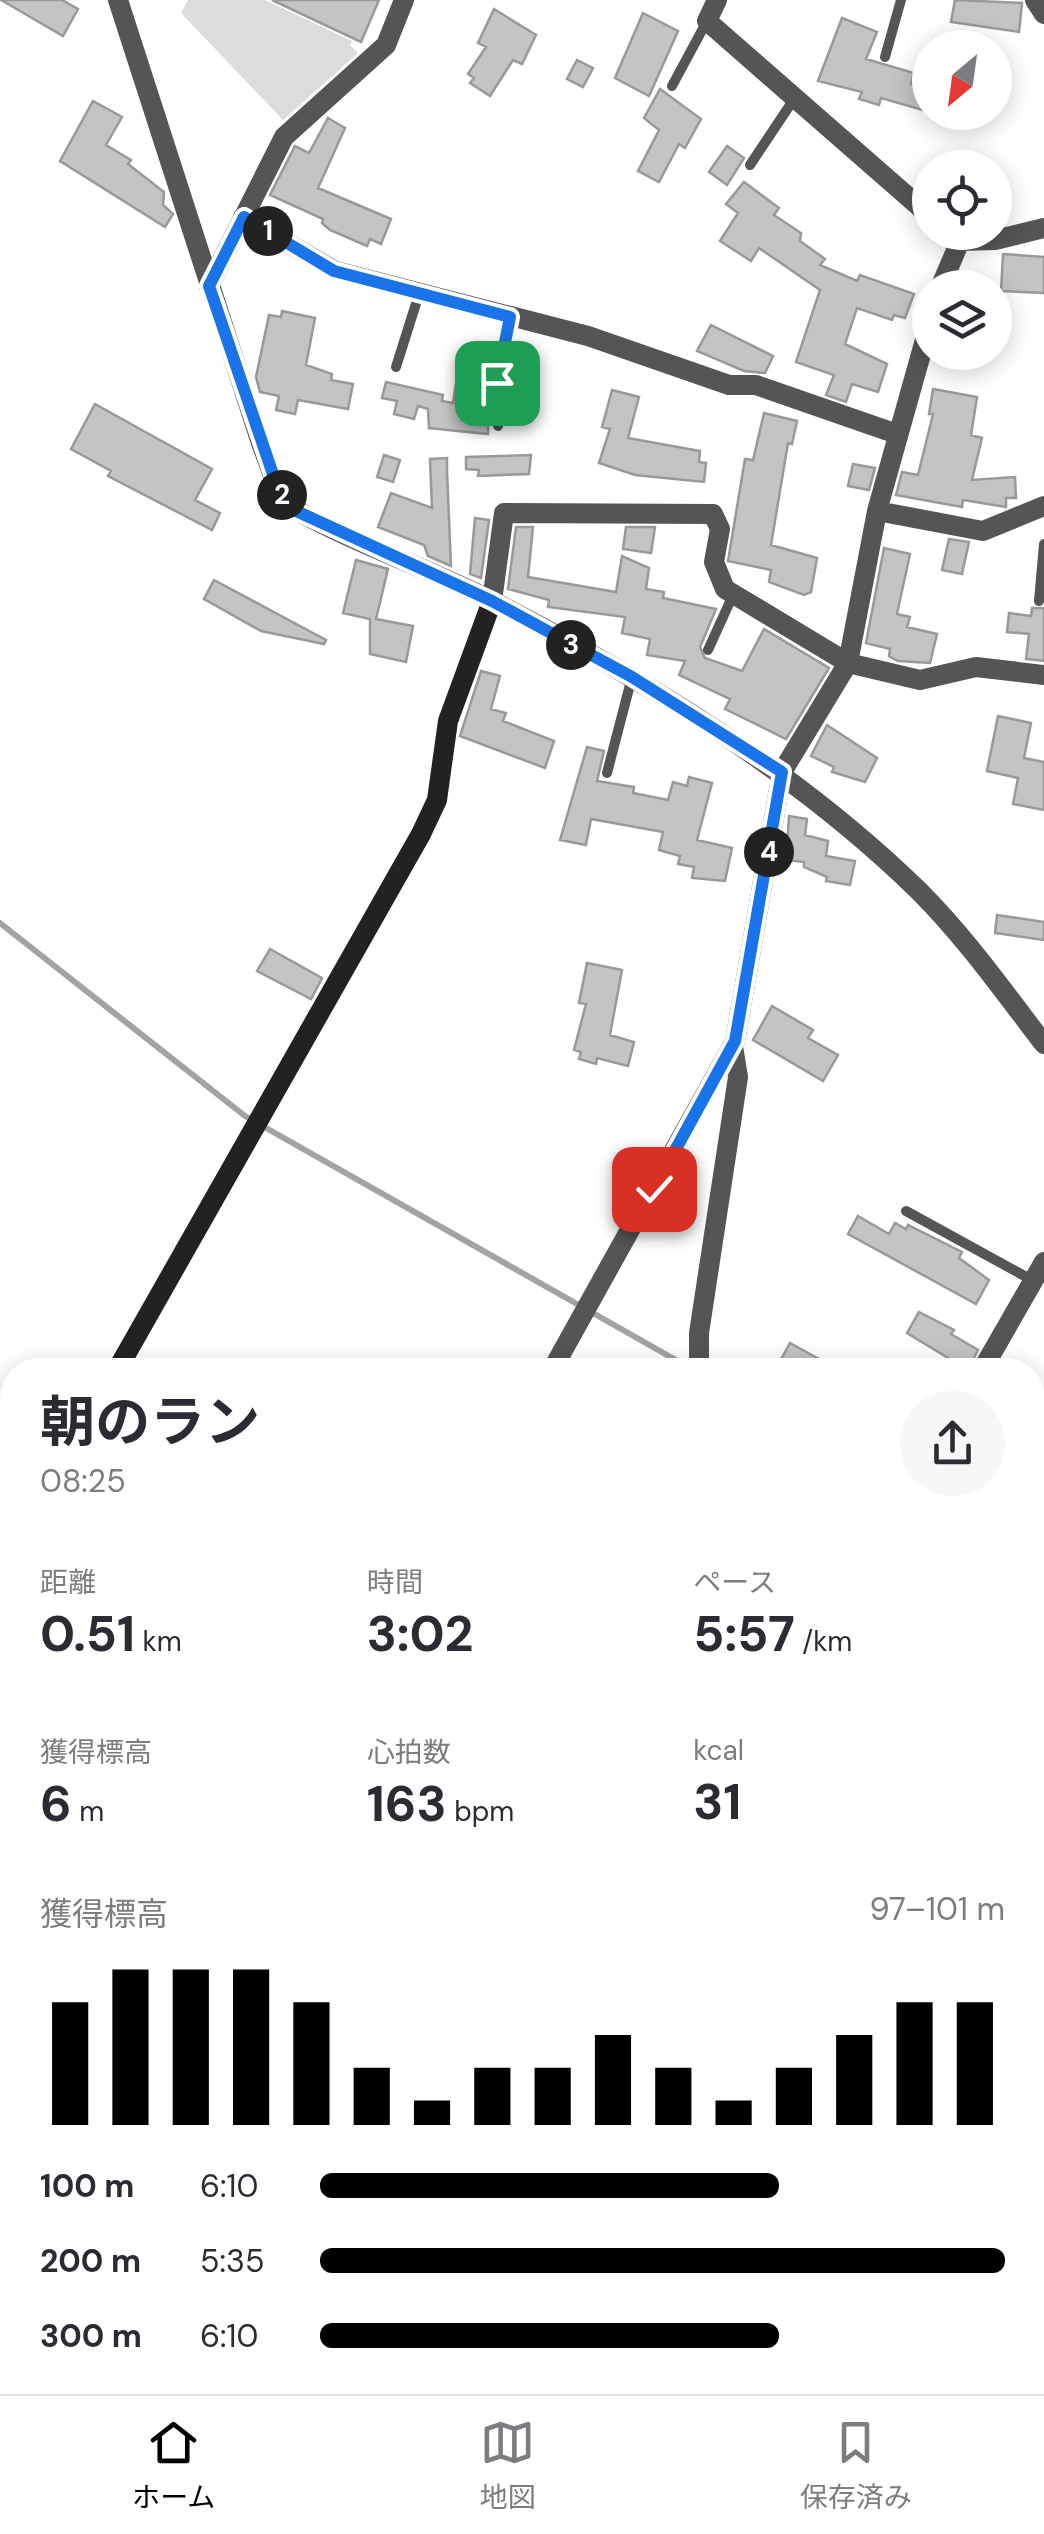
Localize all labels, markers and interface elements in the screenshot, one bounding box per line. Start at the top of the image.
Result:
north arrow [912,30,1012,130]
map controls [912,30,1012,370]
button: locate [912,150,1012,250]
pin: 1 [243,206,293,256]
text: 1 [263,212,273,249]
button: layers [912,270,1012,370]
pin [455,341,540,426]
icon: arrive [470,356,525,411]
pin: 2 [257,470,307,520]
text: 2 [274,476,290,513]
pin: 3 [546,620,596,670]
text: 3 [563,626,579,663]
pin: 4 [744,827,794,877]
text: 4 [760,833,778,870]
pin [612,1147,697,1232]
icon: check [627,1162,682,1217]
text: 朝のラン [40,1386,260,1458]
button: share [900,1391,1005,1496]
text: 08:25 [40,1460,126,1502]
text: 距離 [40,1564,96,1601]
text: 時間 [367,1564,423,1601]
text: ペース [693,1564,776,1601]
text: 0.51 [40,1601,135,1667]
text: 3:02 [367,1601,473,1667]
text: 5:57 [693,1601,795,1667]
text: km [135,1623,182,1660]
text: /km [795,1623,852,1660]
text: kcal [693,1732,744,1769]
text: 獲得標高 [40,1734,152,1771]
text: 心拍数 [367,1734,451,1771]
text: 31 [693,1769,741,1835]
text: 6 [40,1771,72,1837]
text: 163 [367,1771,447,1837]
text: m [72,1793,104,1830]
text: bpm [447,1793,514,1830]
text: 97–101 m [869,1888,1005,1930]
text: 獲得標高 [40,1893,168,1935]
text: 100 m [40,2165,134,2207]
text: 6:10 [200,2165,258,2207]
text: 200 m [40,2240,141,2282]
text: 5:35 [200,2240,264,2282]
text: 300 m [40,2315,142,2357]
text: 6:10 [200,2315,258,2357]
tab: ホーム [132,2415,215,2516]
tab: 地図 [480,2415,536,2516]
tab: 保存済み [800,2415,912,2516]

